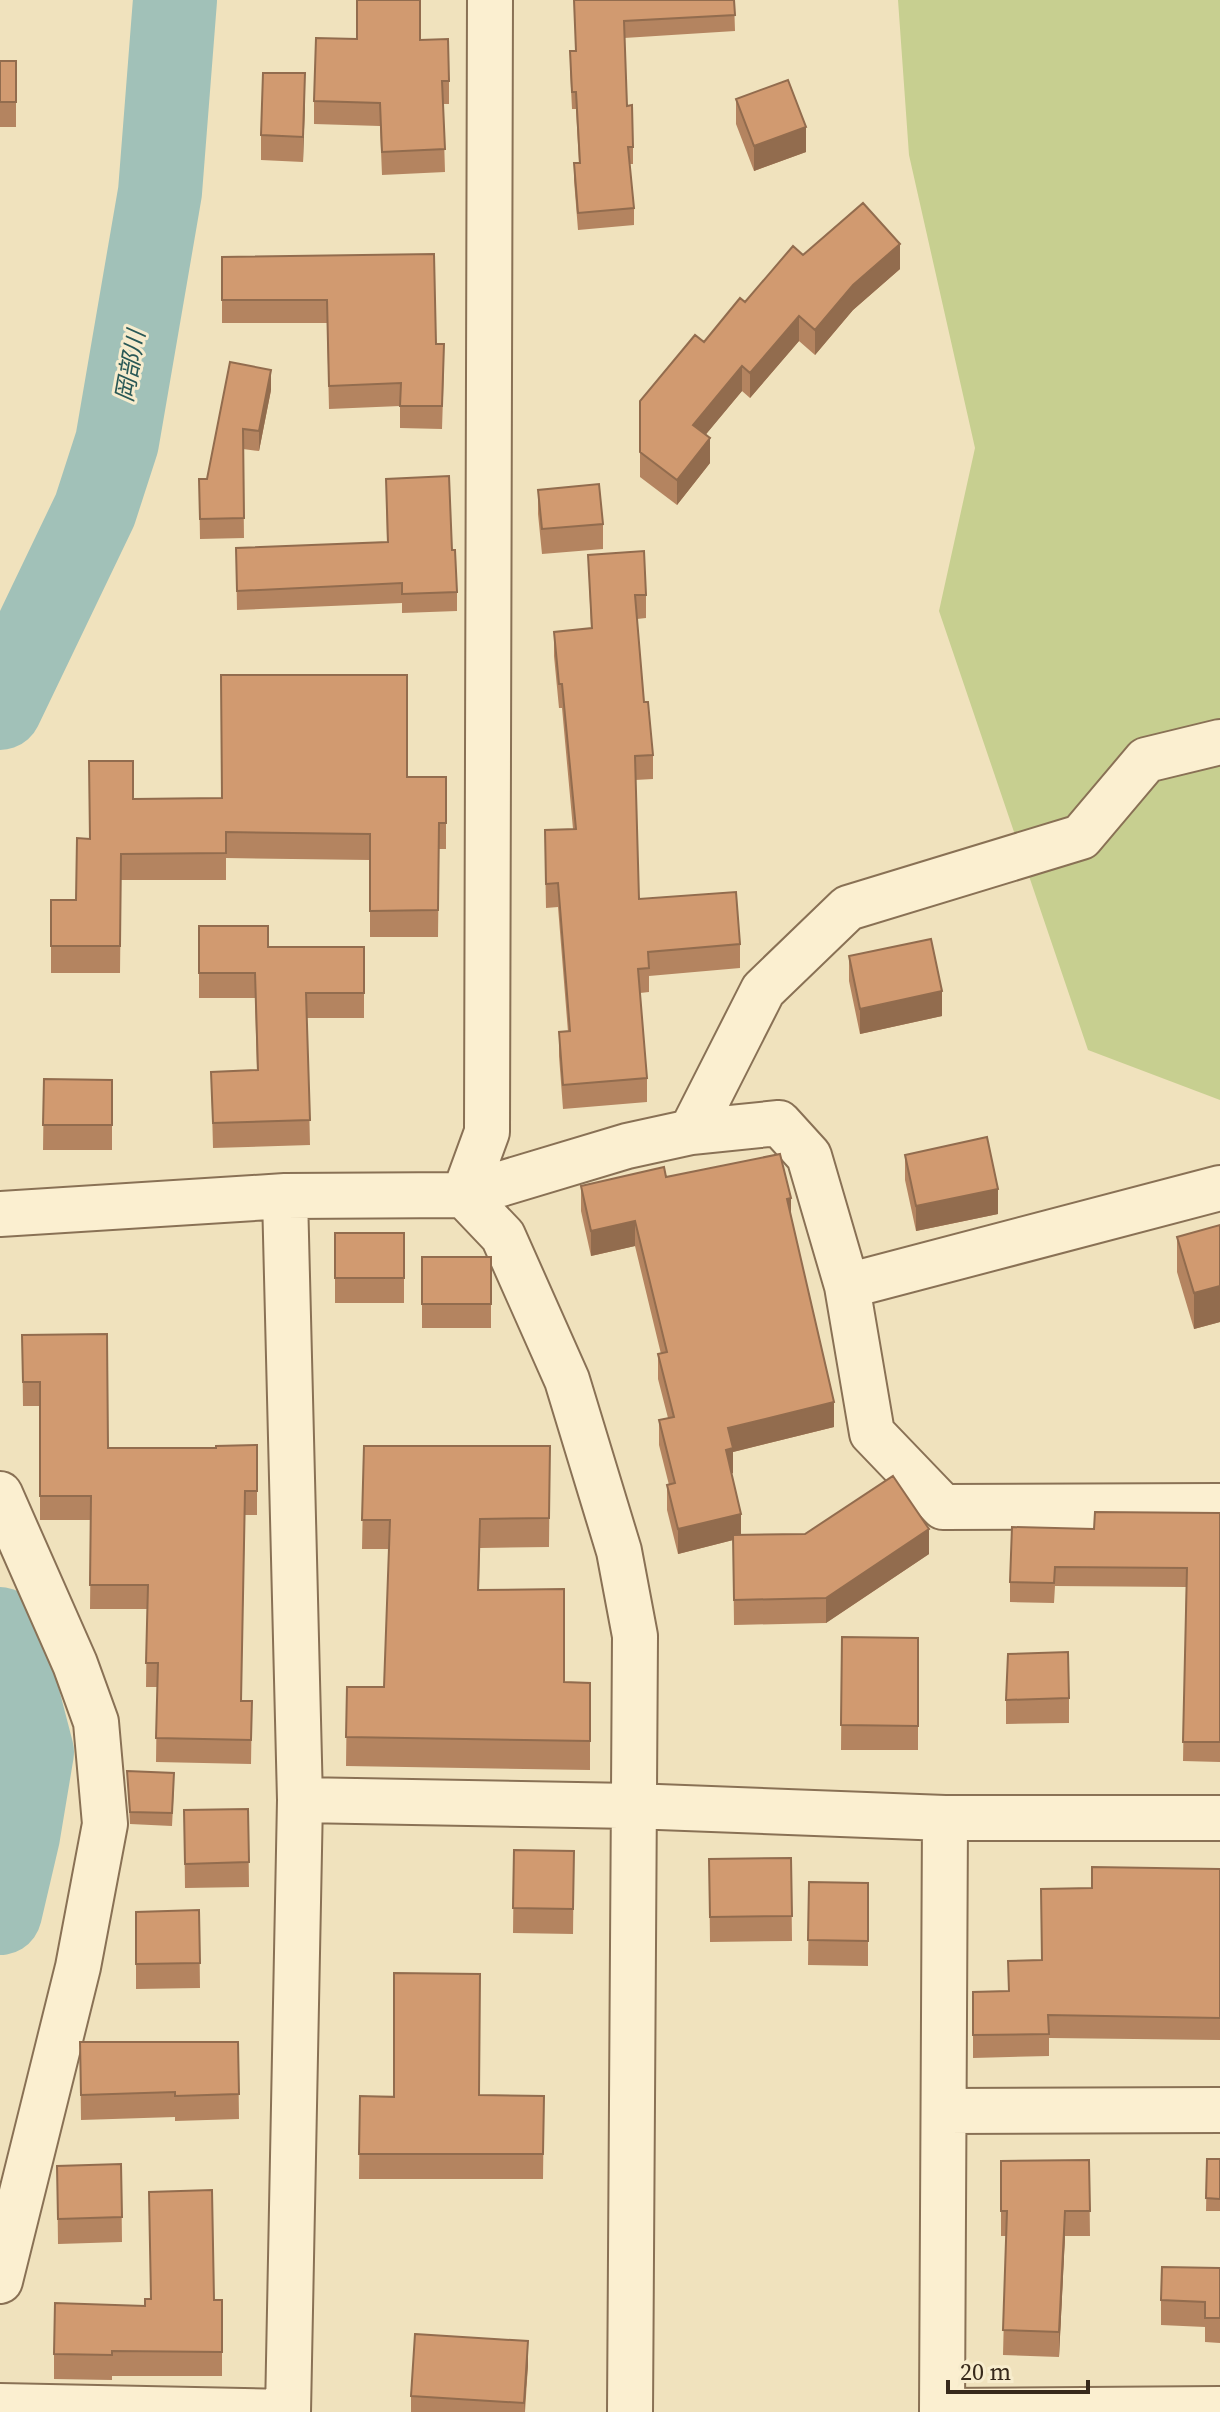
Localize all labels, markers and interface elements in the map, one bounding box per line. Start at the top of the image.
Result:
water label: 岡部川 [107,325,153,404]
scale bar [948,2344,1088,2394]
text: 20 m [960,2355,1011,2388]

